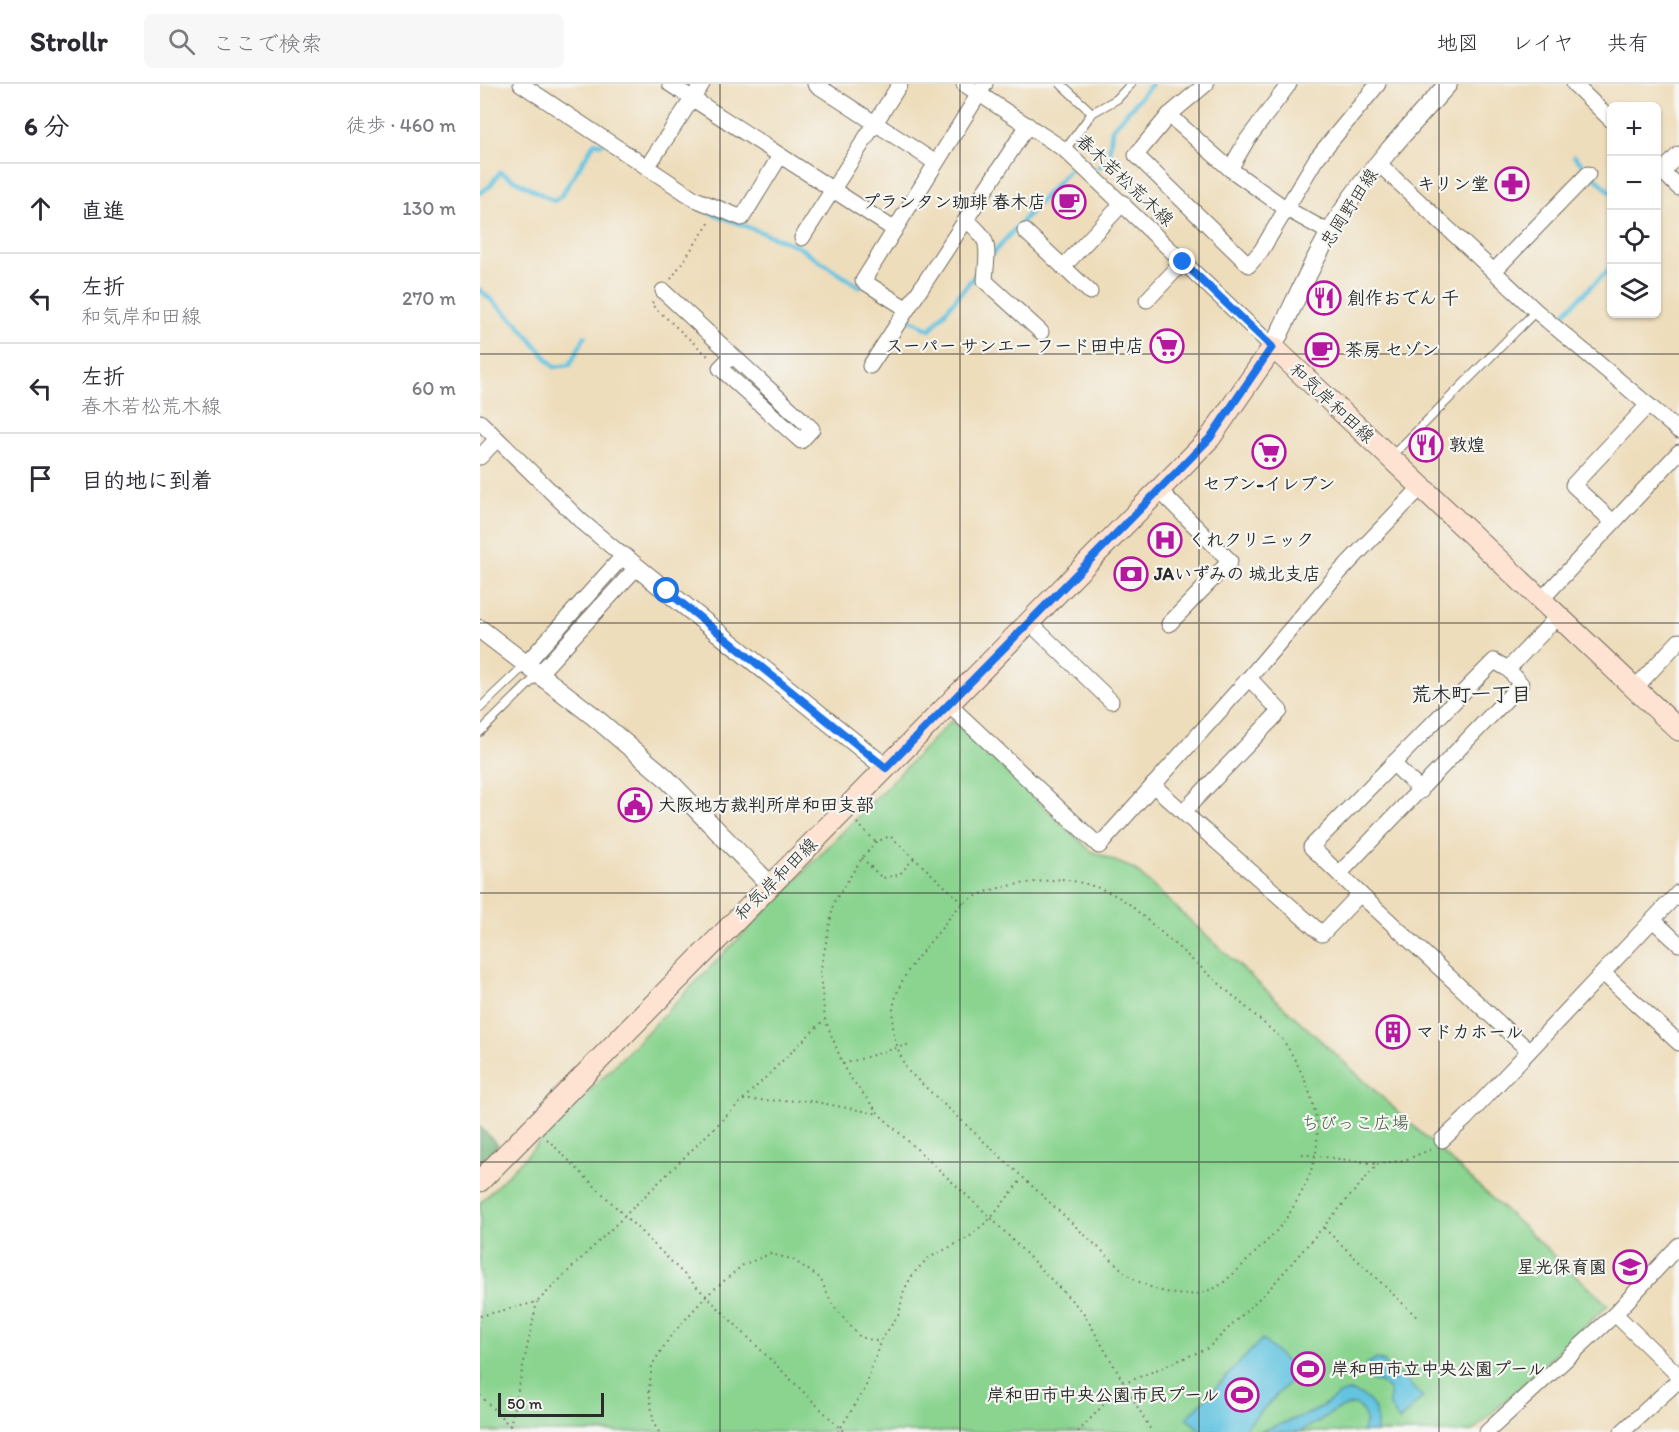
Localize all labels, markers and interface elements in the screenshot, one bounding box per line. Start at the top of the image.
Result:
search box [144,14,564,68]
text: Strollr [30,24,108,58]
icon: search [165,25,198,58]
text: ここで検索 [213,30,323,57]
text: 地図 [1437,30,1479,55]
text: レイヤ [1512,30,1574,55]
text: 共有 [1607,30,1649,55]
map controls [1607,102,1661,318]
button: + [1607,102,1661,156]
text: 6 分 [24,110,70,142]
text: 徒歩 · 460 m [346,113,456,137]
street label: 春木若松荒木線 [1071,129,1179,231]
button: − [1607,156,1661,210]
street label: 忠岡野田線 [1315,164,1383,252]
pharmacy icon: キリン堂 [1494,166,1530,202]
place label: キリン堂 [1417,173,1489,195]
cafe icon: プランタン珈琲 春木店 [1051,184,1087,220]
place label: プランタン珈琲 春木店 [862,191,1046,213]
icon: ahead [24,192,57,225]
text: 130 m [402,196,456,220]
text: 直進 [81,197,125,224]
button: locate [1607,210,1661,264]
route end [1169,248,1195,274]
button: layers [1607,264,1661,318]
text: 左折 [81,273,125,300]
restaurant icon: 創作おでん 千 [1306,280,1342,316]
icon: left [24,282,57,315]
text: 270 m [402,286,456,310]
place label: 創作おでん 千 [1347,287,1459,309]
text: 和気岸和田線 [81,304,201,328]
supermarket icon: スーパー サンエー フード田中店 [1149,328,1185,364]
cafe icon: 茶房 セゾン [1304,332,1340,368]
place label: スーパー サンエー フード田中店 [885,335,1144,357]
place label: 茶房 セゾン [1345,339,1439,361]
street label: 和気岸和田線 [1285,358,1379,448]
text: 左折 [81,363,125,390]
icon: left [24,372,57,405]
text: 60 m [412,376,456,400]
text: 春木若松荒木線 [81,394,221,418]
restaurant icon: 敦煌 [1408,427,1444,463]
supermarket icon: セブン-イレブン [1251,434,1287,470]
place label: 敦煌 [1449,434,1485,456]
icon: arrive [24,462,57,495]
text: 目的地に到着 [81,467,213,494]
place label: セブン-イレブン [1202,473,1336,495]
hospital icon: くれクリニック [1147,522,1183,558]
place label: くれクリニック [1188,529,1314,551]
bank icon: JAいずみの 城北支店 [1113,556,1149,592]
place label: JAいずみの 城北支店 [1153,563,1321,585]
route start [653,577,679,603]
district label: 荒木町一丁目 [1411,682,1531,706]
public building icon: 大阪地方裁判所岸和田支部 [617,787,653,823]
place label: 大阪地方裁判所岸和田支部 [658,794,874,816]
street label: 和気岸和田線 [730,833,822,925]
building icon: マドカホール [1375,1014,1411,1050]
place label: マドカホール [1416,1021,1523,1043]
park label: ちびっこ広場 [1301,1112,1409,1134]
school or university icon: 星光保育園 [1612,1249,1648,1285]
place label: 星光保育園 [1517,1256,1607,1278]
sports icon: 岸和田市立中央公園プール [1290,1351,1326,1387]
place label: 岸和田市立中央公園プール [1331,1358,1545,1380]
sports icon: 岸和田市中央公園市民プール [1224,1377,1260,1413]
place label: 岸和田市中央公園市民プール [987,1384,1219,1406]
scale bar [498,1390,604,1418]
text: 50 m [507,1394,542,1413]

